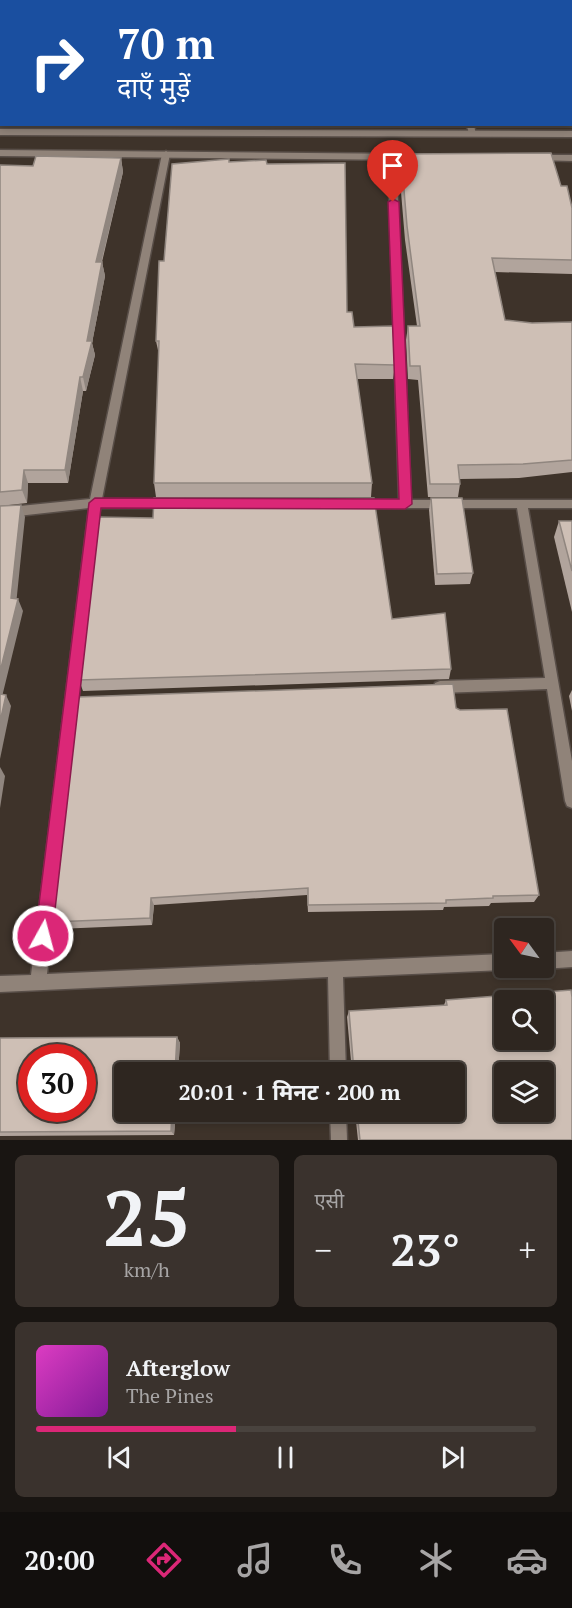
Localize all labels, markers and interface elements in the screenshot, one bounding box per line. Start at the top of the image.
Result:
text: 70 m [117,15,215,71]
icon: right [18,24,96,102]
text: दाएँ मुड़ें [117,69,190,105]
pin [367,140,418,202]
icon: arrive [376,149,409,182]
position arrow [11,904,75,968]
north arrow [494,918,554,978]
map controls [494,918,554,1122]
button: search [494,990,554,1050]
speed limit sign: 30 [18,1044,96,1122]
button: layers [494,1062,554,1122]
text: 20:01 · 1 मिनट · 200 m [178,1077,401,1106]
text: 25 [103,1165,191,1268]
text: एसी [315,1187,344,1214]
text: 23° [391,1219,460,1279]
text: − [315,1228,332,1271]
text: + [518,1228,536,1271]
text: km/h [124,1256,170,1283]
text: Afterglow [126,1353,230,1382]
text: The Pines [126,1382,214,1409]
icon: previous [103,1441,136,1474]
icon: pause [269,1441,302,1474]
icon: next [436,1441,469,1474]
icon: directions [143,1539,185,1581]
icon: music [234,1539,276,1581]
icon: phone [324,1539,366,1581]
icon: climate [415,1539,457,1581]
icon: car [506,1539,548,1581]
text: 20:00 [24,1542,95,1578]

